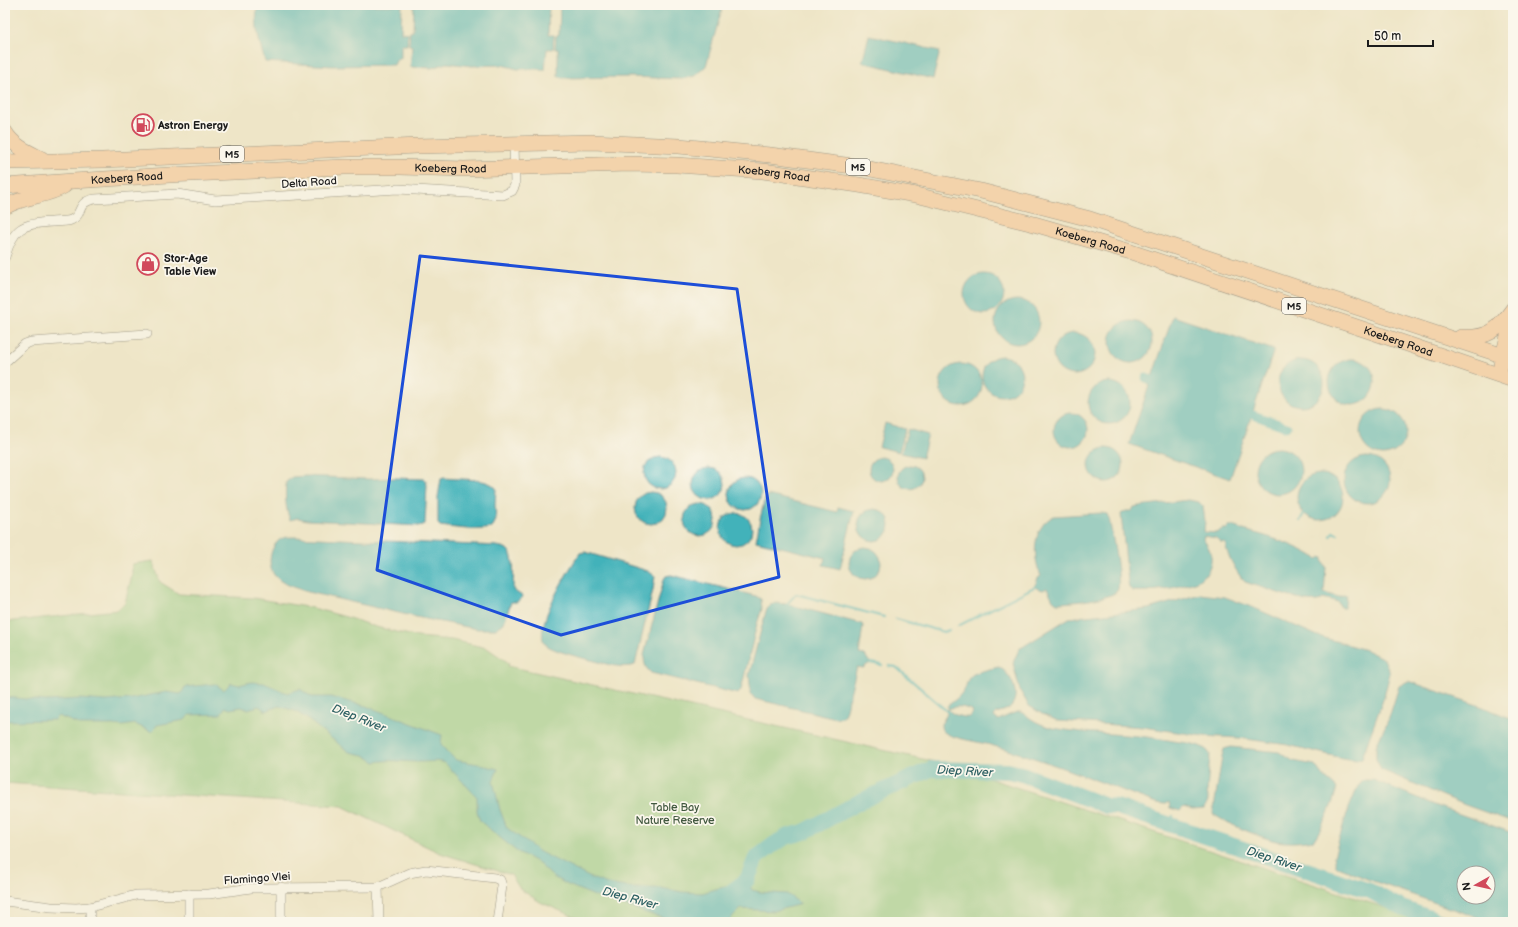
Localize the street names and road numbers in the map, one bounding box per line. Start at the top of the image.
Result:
road number: M5 [220,146,244,162]
road number: M5 [846,159,870,175]
street label: Koeberg Road [414,161,487,176]
street label: Koeberg Road [738,163,811,185]
street label: Koeberg Road [90,169,163,187]
street label: Delta Road [281,174,337,191]
street label: Koeberg Road [1054,225,1127,257]
road number: M5 [1282,298,1306,314]
street label: Koeberg Road [1362,324,1434,359]
street label: Flamingo Vlei [223,870,291,887]

